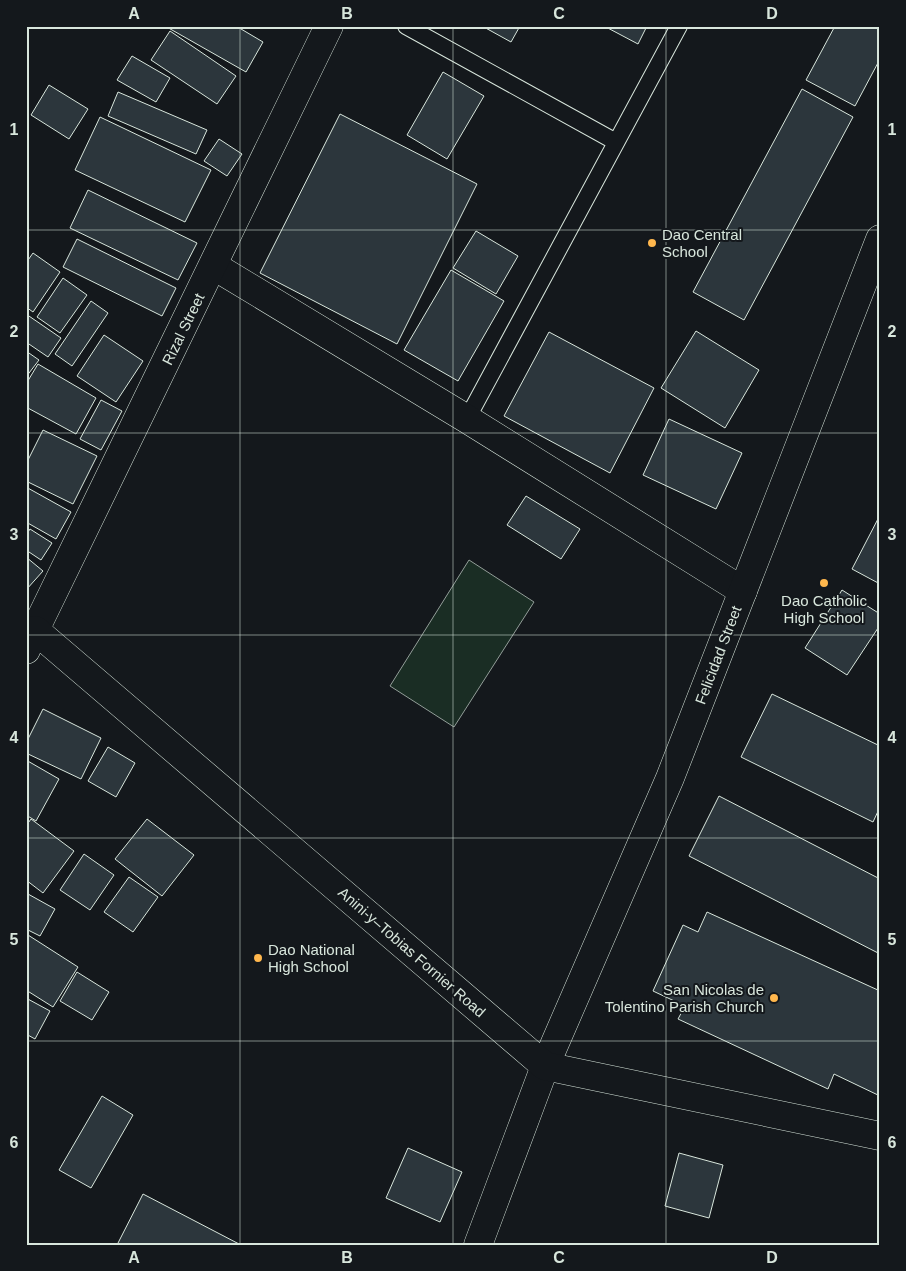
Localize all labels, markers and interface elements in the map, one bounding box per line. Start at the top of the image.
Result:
text: A [128,5,140,22]
text: B [341,5,353,22]
text: C [553,5,565,22]
text: D [766,5,778,22]
text: 1 [10,121,19,138]
text: 1 [888,121,897,138]
place label: Dao Central School [662,226,742,260]
marker: Dao Central School [646,237,658,249]
street label: Rizal Street [158,290,208,368]
text: 2 [10,323,19,340]
text: 2 [888,323,897,340]
text: 3 [10,526,19,543]
text: 3 [888,526,897,543]
marker: Dao Catholic High School [818,577,830,589]
place label: Dao Catholic High School [781,592,867,626]
street label: Felicidad Street [691,603,745,707]
text: 4 [10,729,19,746]
text: 4 [888,729,897,746]
street label: Anini-y–Tobias Fornier Road [335,884,489,1020]
text: 5 [10,931,19,948]
text: 5 [888,931,897,948]
place label: Dao National High School [268,941,355,975]
marker: Dao National High School [252,952,264,964]
place label: San Nicolas de Tolentino Parish Church [605,981,764,1015]
marker: San Nicolas de Tolentino Parish Church [768,992,780,1004]
text: 6 [10,1134,19,1151]
text: 6 [888,1134,897,1151]
text: A [128,1249,140,1266]
text: B [341,1249,353,1266]
text: C [553,1249,565,1266]
text: D [766,1249,778,1266]

